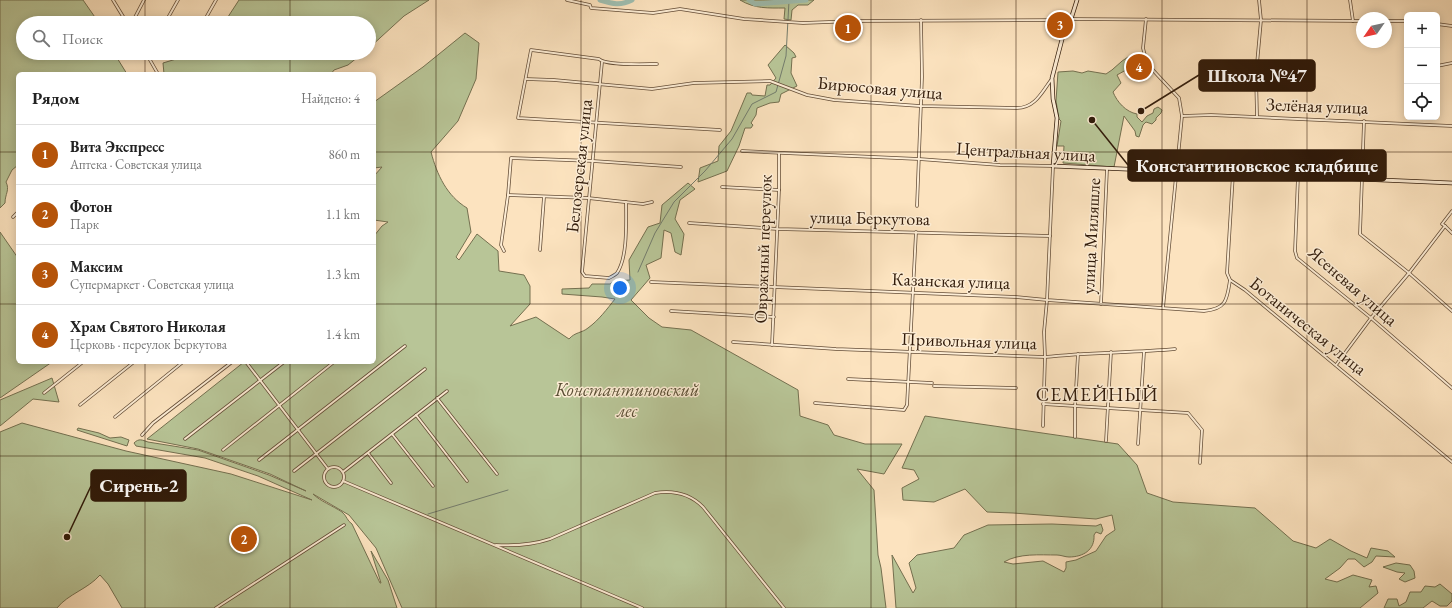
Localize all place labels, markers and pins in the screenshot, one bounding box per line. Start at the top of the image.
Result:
pin: 3 [1047,10,1073,40]
pin: 1 [835,13,861,43]
pin: 4 [1126,52,1152,82]
callout: Школа №47 [1199,60,1315,91]
callout: Константиновское кладбище [1128,150,1386,181]
callout: Сирень-2 [91,470,186,501]
pin: 2 [231,524,257,554]

